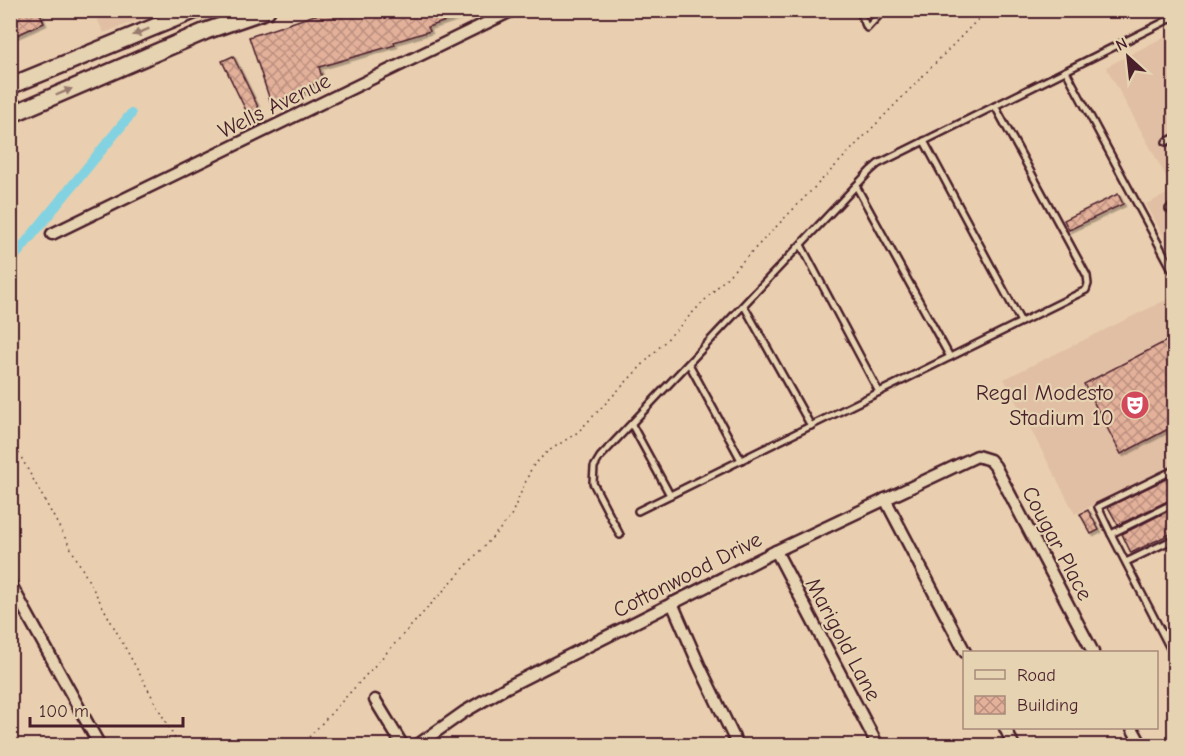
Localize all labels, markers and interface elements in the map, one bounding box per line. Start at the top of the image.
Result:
one-way arrow [132,27,150,37]
north arrow [1098,27,1158,87]
text: N [1113,34,1130,55]
street label: Wells Avenue [214,68,335,144]
one-way arrow [55,86,73,96]
place label: Regal Modesto Stadium 10 [976,380,1114,431]
theatre icon: Regal Modesto Stadium 10 [1119,389,1151,421]
street label: Cougar Place [1016,482,1098,605]
street label: Cottonwood Drive [609,526,766,623]
street label: Marigold Lane [800,573,886,706]
legend [963,651,1158,729]
text: Road [1017,665,1056,686]
scale bar [30,690,183,728]
text: Building [1017,695,1079,716]
text: 100 m [39,701,89,722]

